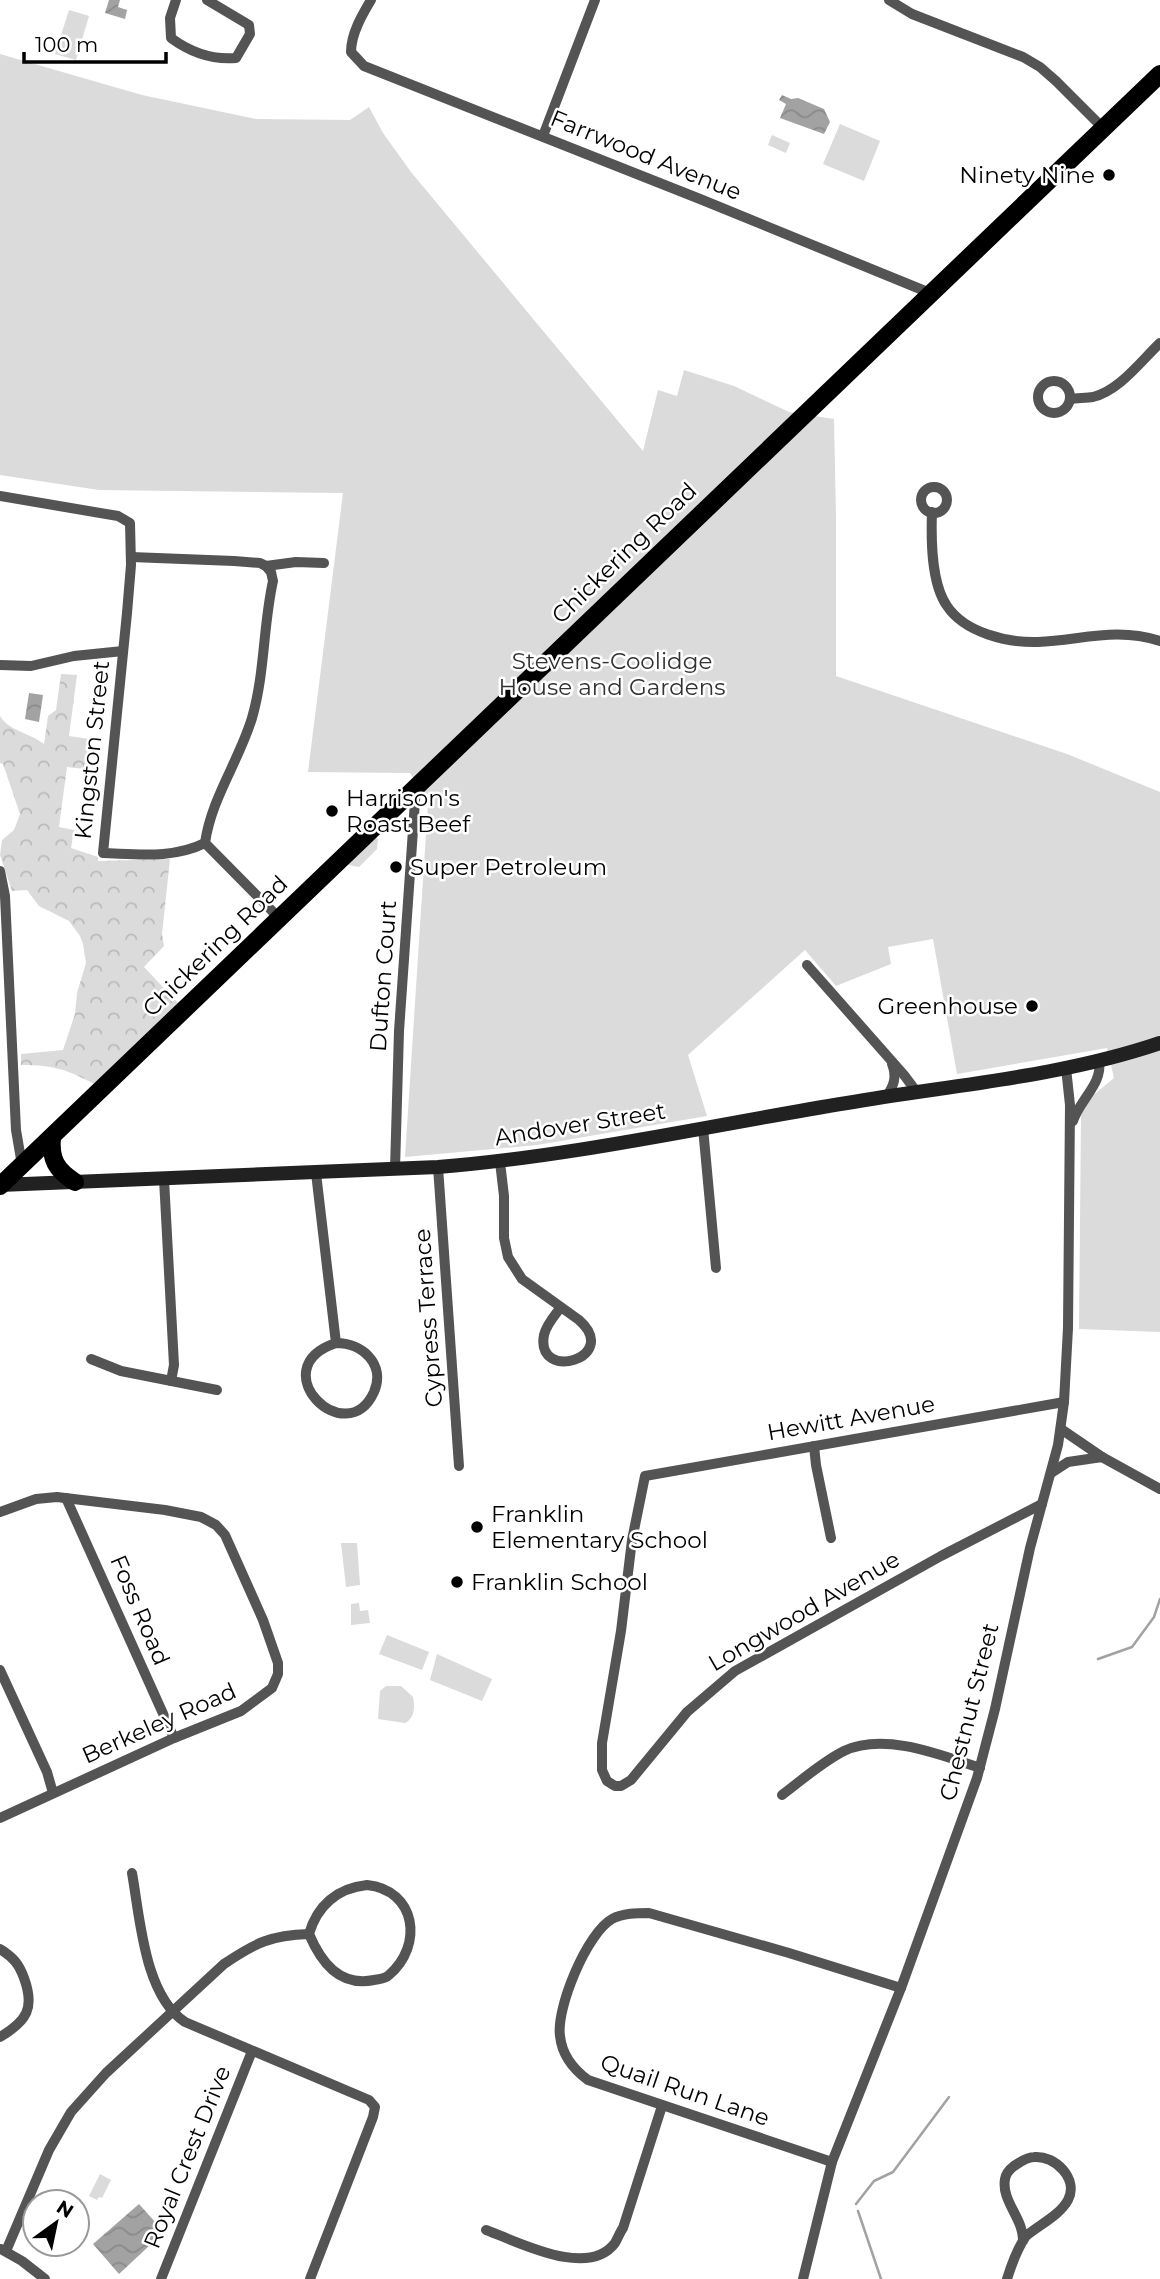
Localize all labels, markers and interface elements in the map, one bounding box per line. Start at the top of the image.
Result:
scale bar [24,21,166,65]
text: 100 m [35,32,98,57]
street label: Farrwood Avenue [546,104,746,206]
place label: Ninety Nine [959,161,1095,189]
marker: Ninety Nine [1101,167,1117,183]
street label: Chickering Road [546,477,702,629]
park label: Stevens-Coolidge House and Gardens [499,647,726,701]
street label: Kingston Street [69,659,115,841]
place label: Harrison's Roast Beef [346,784,471,838]
marker: Harrison's Roast Beef [324,803,340,819]
place label: Super Petroleum [410,853,607,881]
marker: Super Petroleum [388,859,404,875]
street label: Chickering Road [137,870,293,1022]
street label: Dufton Court [364,899,402,1053]
place label: Greenhouse [877,992,1018,1020]
marker: Greenhouse [1024,998,1040,1014]
street label: Andover Street [493,1097,667,1151]
street label: Cypress Terrace [408,1228,448,1408]
street label: Hewitt Avenue [765,1389,937,1447]
place label: Franklin Elementary School [491,1500,708,1554]
marker: Franklin Elementary School [469,1519,485,1535]
street label: Longwood Avenue [703,1545,905,1677]
street label: Foss Road [104,1551,176,1669]
place label: Franklin School [471,1568,648,1596]
marker: Franklin School [449,1574,465,1590]
street label: Chestnut Street [933,1620,1005,1804]
street label: Berkeley Road [77,1676,241,1770]
street label: Quail Run Lane [597,2048,773,2132]
street label: Royal Crest Drive [138,2062,236,2252]
north arrow [21,2188,91,2258]
text: N [52,2195,78,2223]

